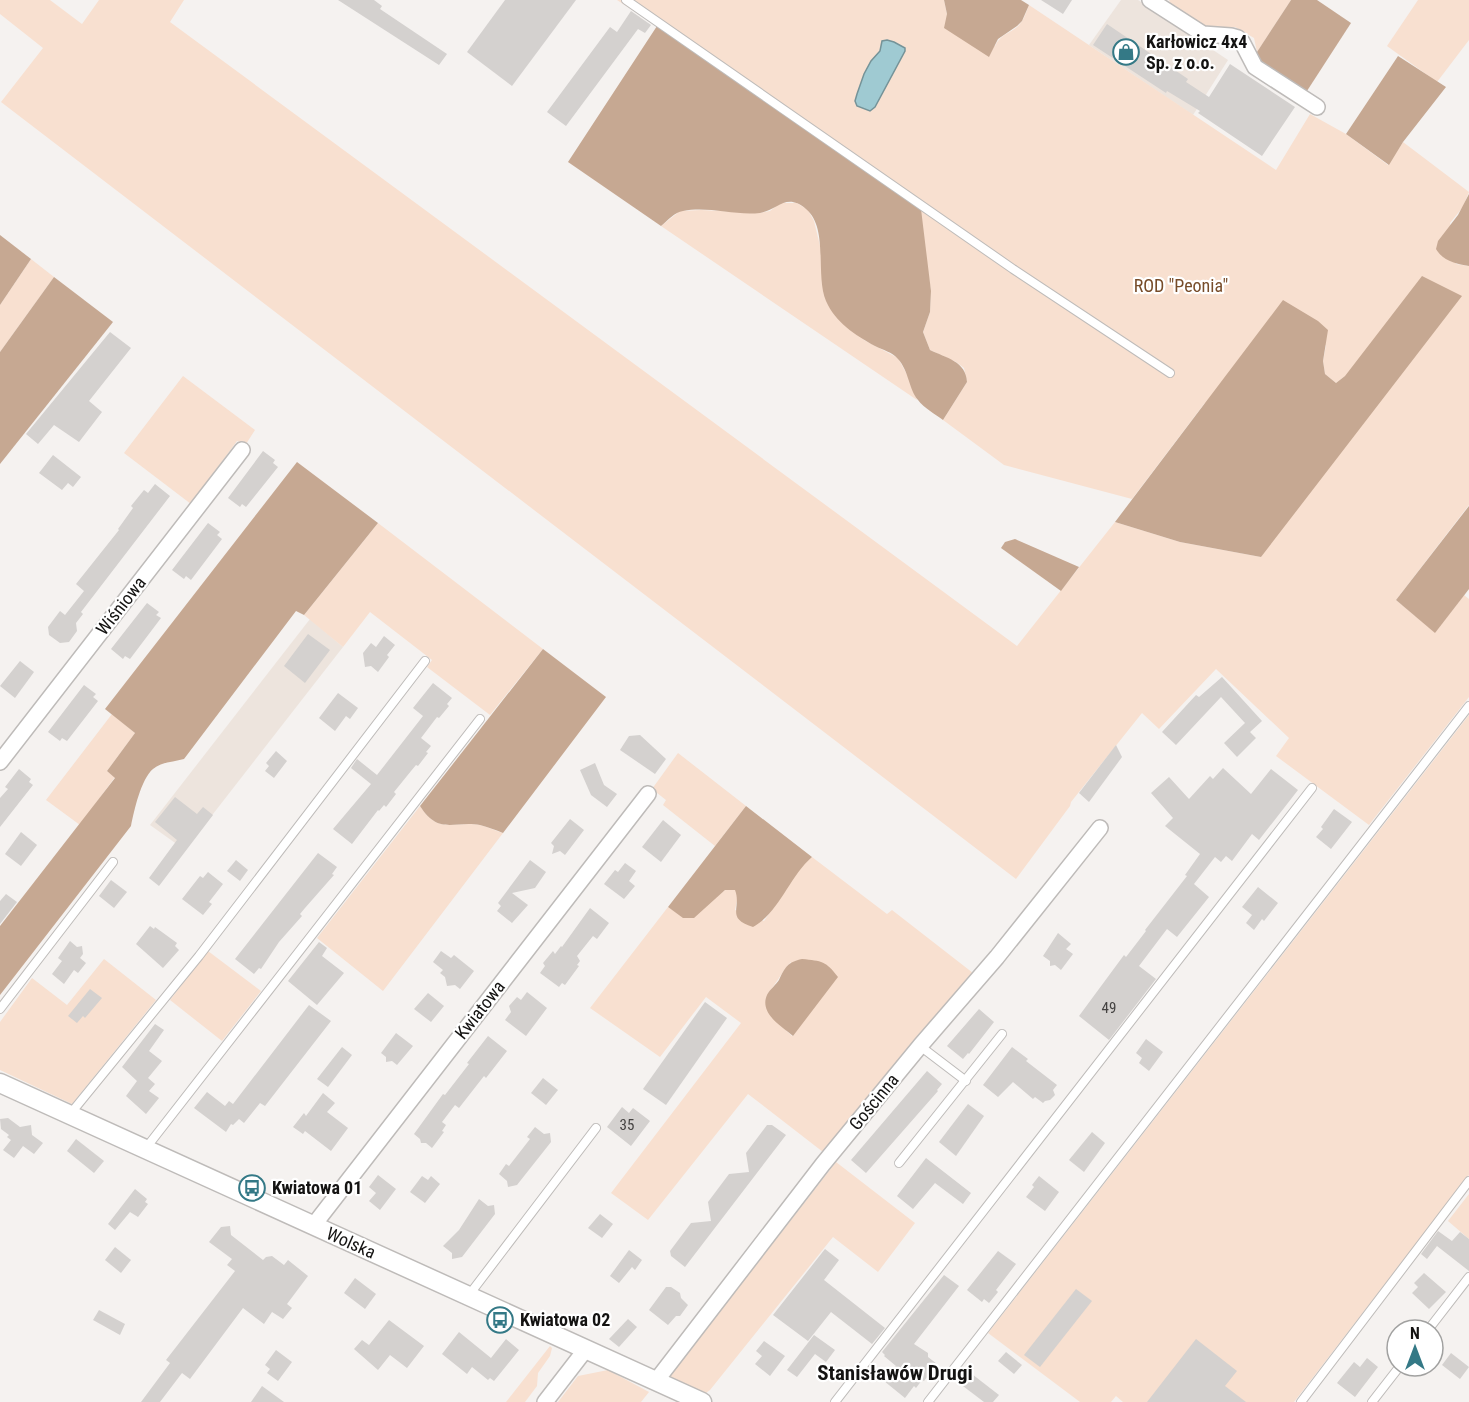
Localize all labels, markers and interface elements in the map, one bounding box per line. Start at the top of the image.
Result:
place label: Karłowicz 4x4 Sp. z o.o. [1146,31,1247,73]
shop icon: Karłowicz 4x4 Sp. z o.o. [1111,37,1141,67]
park label: ROD "Peonia" [1134,275,1228,296]
street label: Wiśniowa [91,572,150,639]
street label: Kwiatowa [450,976,509,1043]
house number: 49 [1102,999,1116,1017]
street label: Gościnna [845,1069,903,1134]
house number: 35 [620,1116,634,1134]
bus stop icon: Kwiatowa 01 [237,1173,267,1203]
place label: Kwiatowa 01 [272,1177,362,1198]
street label: Wolska [323,1222,379,1263]
bus stop icon: Kwiatowa 02 [485,1305,515,1335]
place label: Kwiatowa 02 [520,1309,610,1330]
north arrow [1385,1318,1445,1378]
text: N [1410,1324,1420,1343]
district label: Stanisławów Drugi [817,1361,973,1385]

